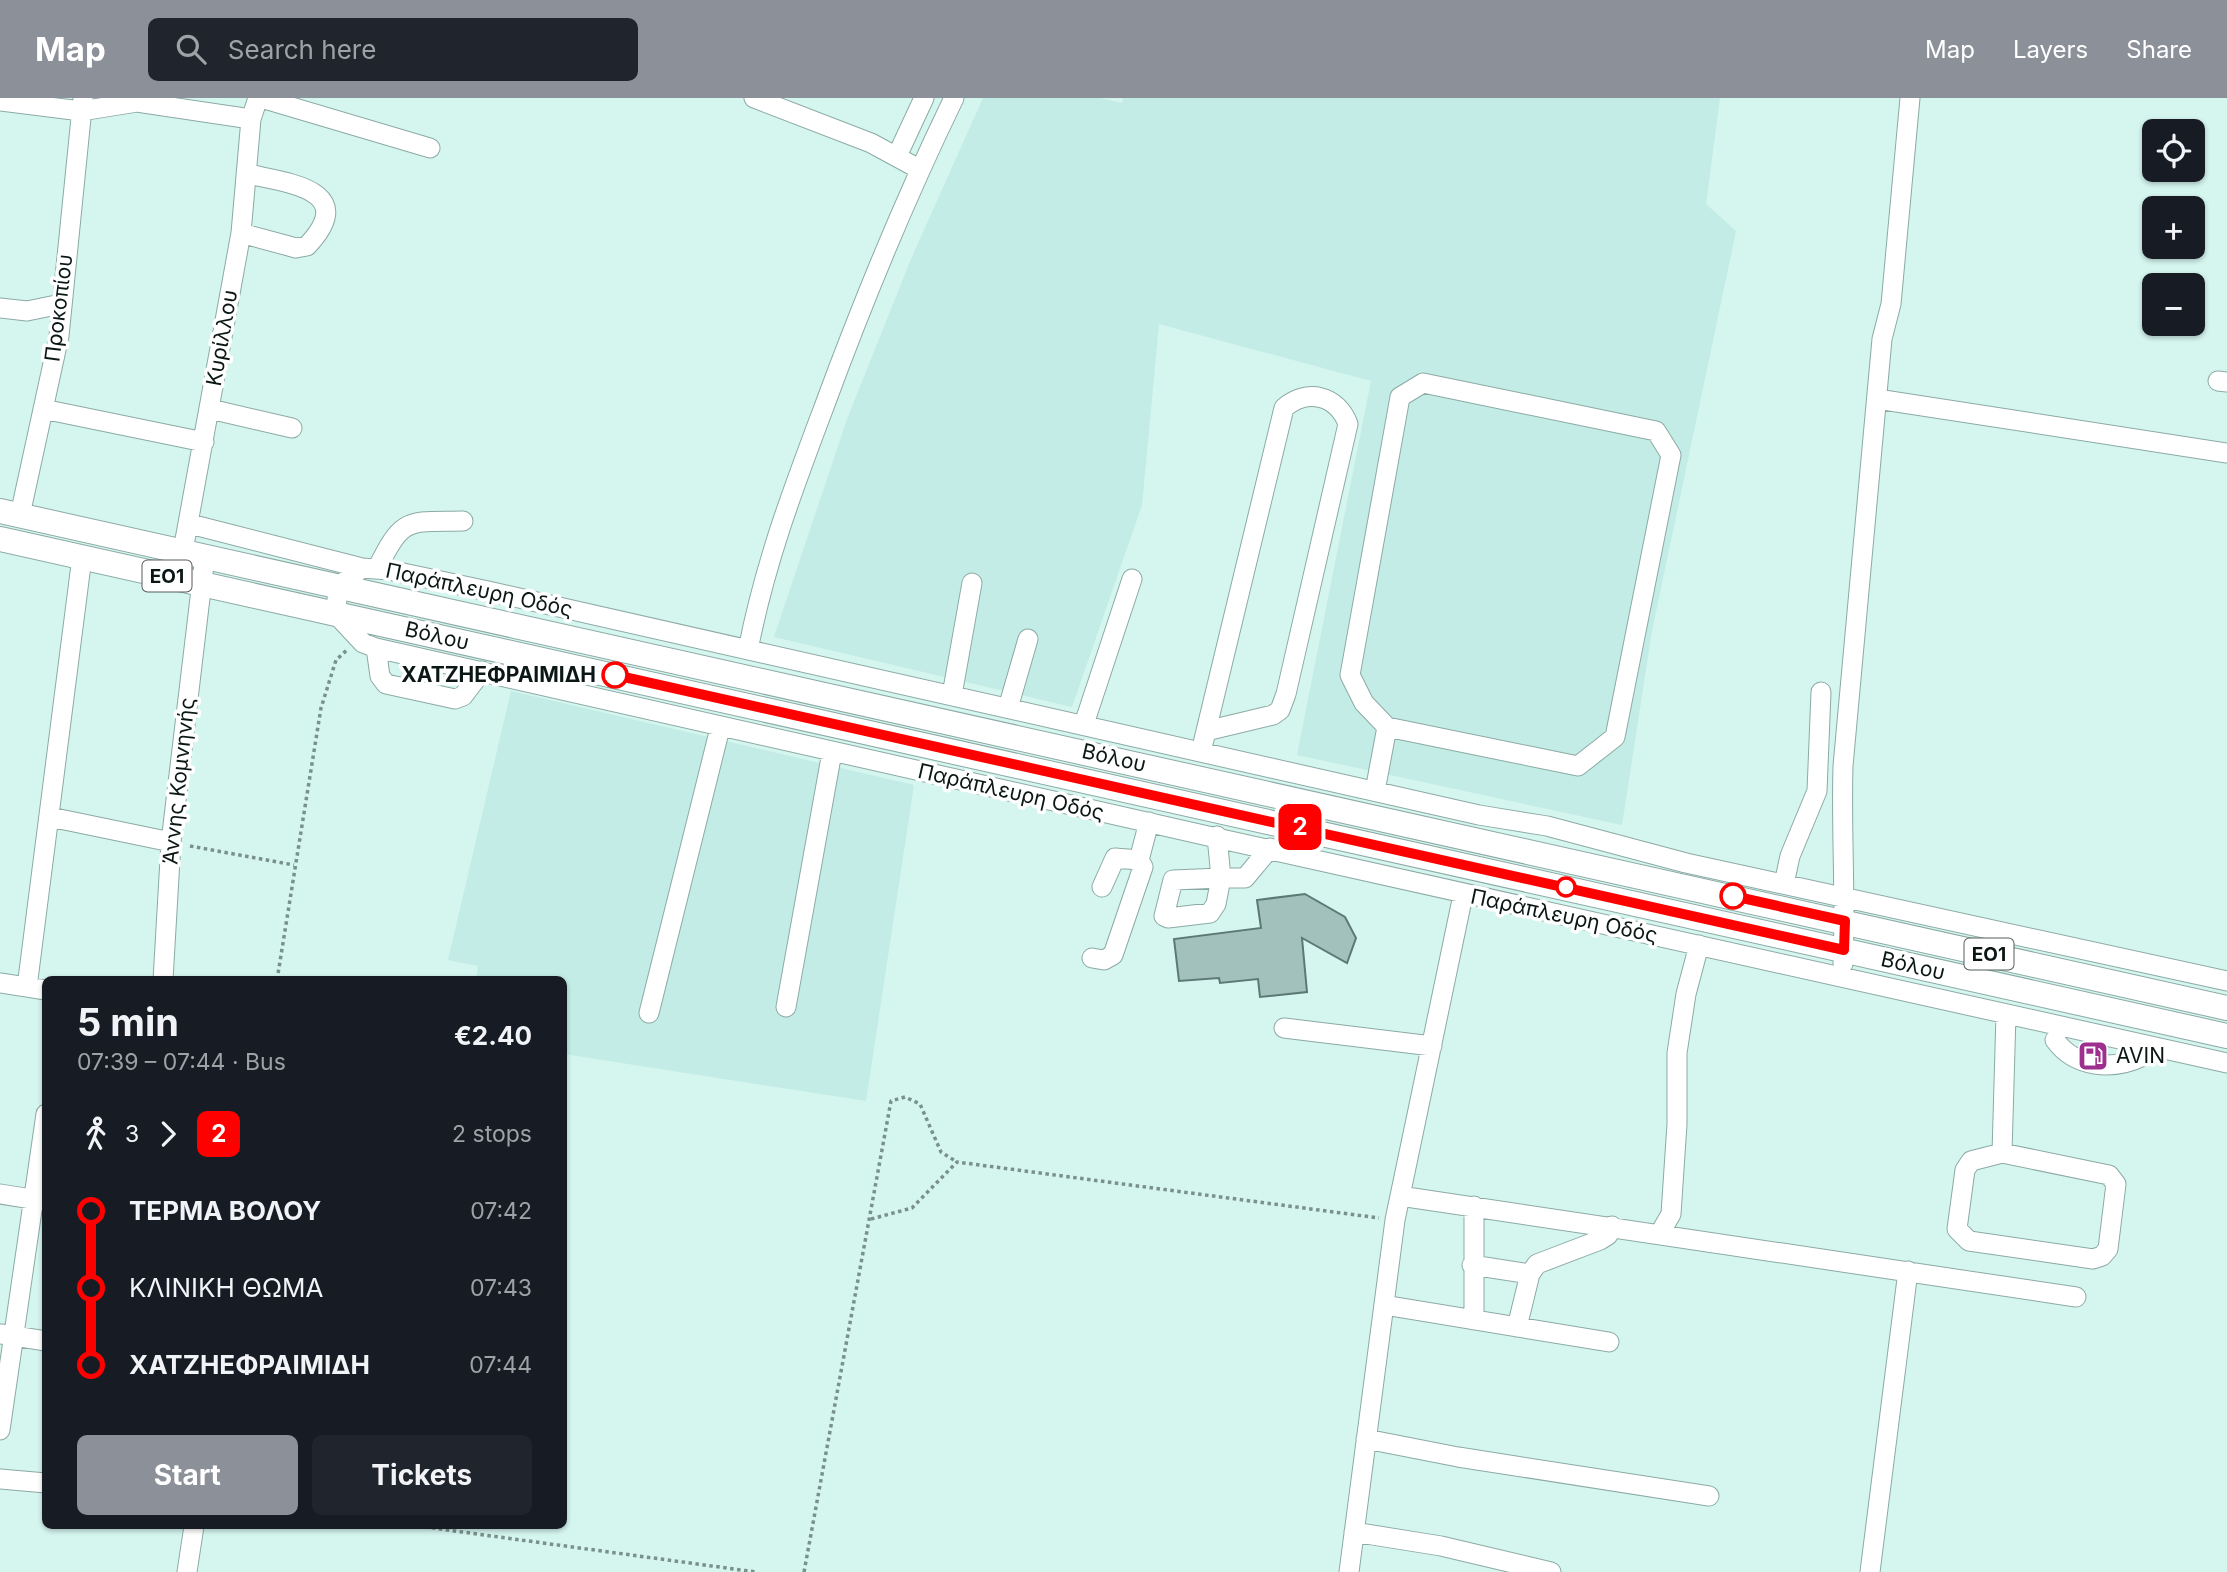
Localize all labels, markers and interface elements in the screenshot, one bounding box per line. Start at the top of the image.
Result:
search box [148,18,638,81]
text: Map [35,29,106,69]
icon: search [172,30,210,68]
text: Search here [228,34,376,65]
text: Map [1925,35,1975,64]
text: Layers [2013,35,2088,64]
text: Share [2126,35,2192,64]
map controls [2142,119,2205,336]
button: locate [2142,119,2205,182]
button: + [2142,196,2205,259]
street label: Προκοπίου [40,253,78,363]
button: − [2142,273,2205,336]
street label: Κυρίλλου [201,288,242,388]
street label: Παράπλευρη Οδός [383,558,575,622]
road number: ΕΟ1 [142,561,192,592]
street label: Βόλου [403,616,472,655]
place label: ΧΑΤΖΗΕΦΡΑΙΜΙΔΗ [401,662,596,687]
marker: ΧΑΤΖΗΕΦΡΑΙΜΙΔΗ [602,662,628,688]
street label: Άννης Κομνηνής [157,696,200,866]
street label: Βόλου [1080,738,1149,777]
street label: Παράπλευρη Οδός [916,758,1107,825]
line badge: 2 [1277,804,1323,850]
text: 2 [1292,812,1308,841]
unlabelled marker [1556,877,1576,897]
unlabelled marker [1720,883,1746,909]
street label: Παράπλευρη Οδός [1468,884,1660,948]
road number: ΕΟ1 [1965,939,2014,970]
street label: Βόλου [1879,946,1948,985]
text: 5 min [77,999,179,1045]
text: €2.40 [454,1020,532,1051]
fuel station icon: AVIN [2076,1039,2110,1073]
place label: AVIN [2116,1043,2165,1068]
text: 07:39 – 07:44 · Bus [77,1048,286,1076]
icon: walk [77,1115,115,1153]
icon: forward [149,1115,187,1153]
text: 2 [211,1119,226,1148]
text: 3 [125,1120,139,1148]
text: 2 stops [452,1120,532,1148]
text: ΤΕΡΜΑ ΒΟΛΟΥ [129,1195,321,1226]
text: 07:42 [470,1197,532,1225]
text: ΚΛΙΝΙΚΗ ΘΩΜΑ [129,1272,323,1303]
text: 07:43 [470,1274,532,1302]
text: ΧΑΤΖΗΕΦΡΑΙΜΙΔΗ [129,1349,370,1380]
text: 07:44 [469,1351,532,1379]
button: Start [77,1435,298,1515]
button: Tickets [312,1435,532,1515]

